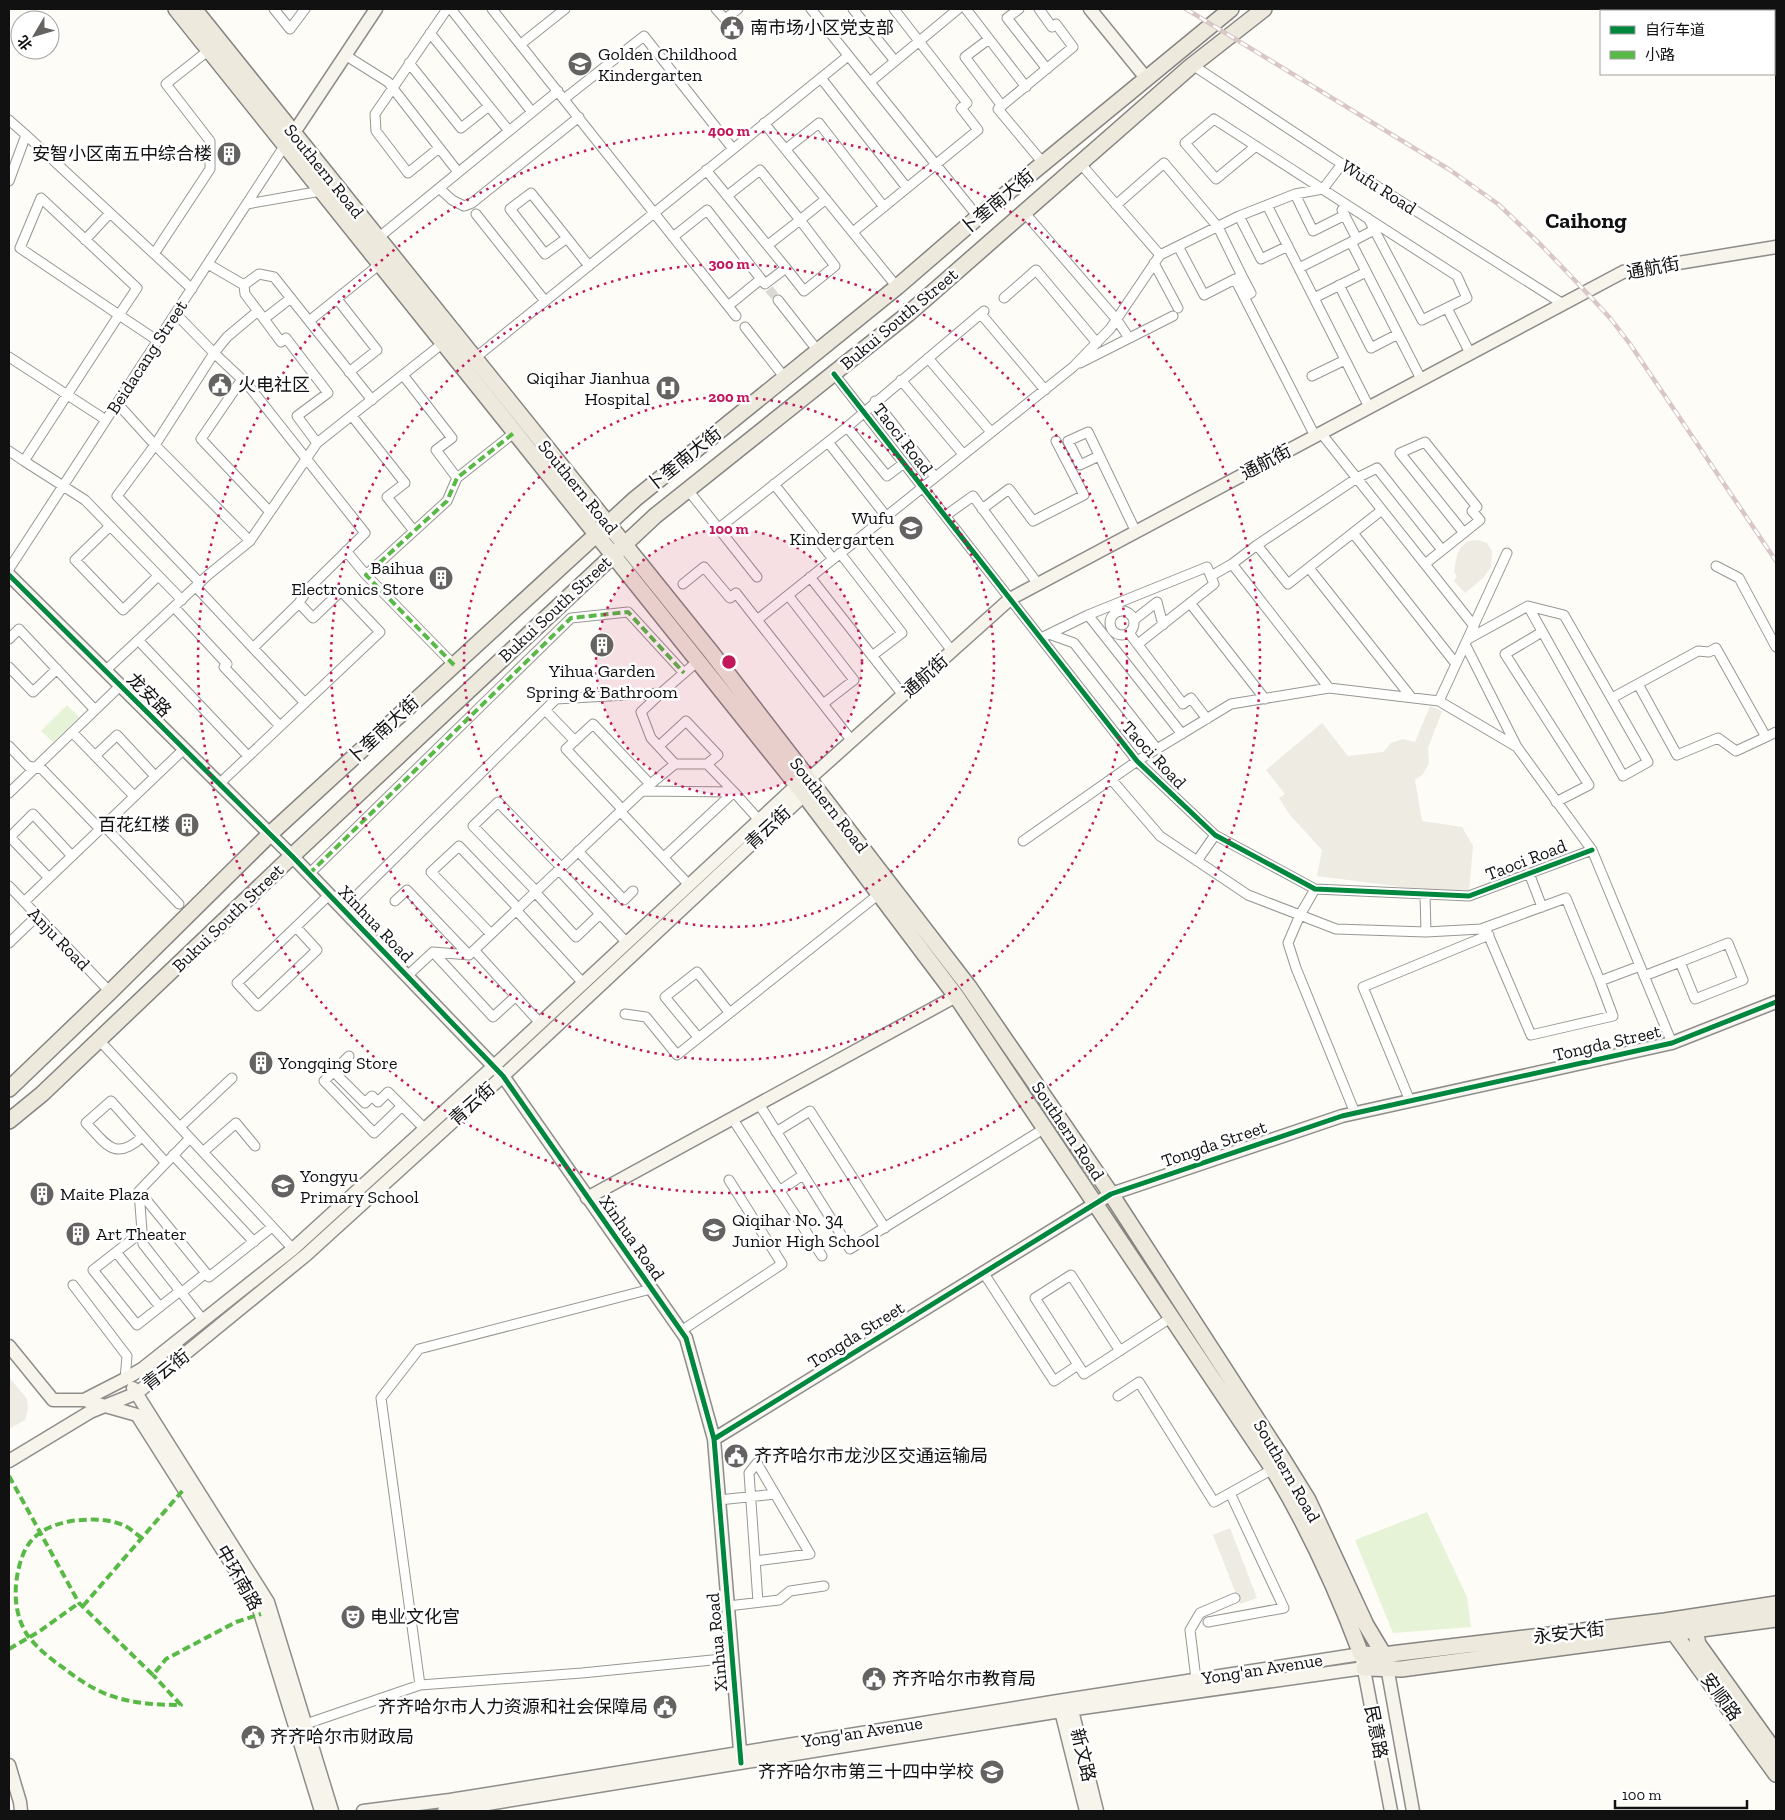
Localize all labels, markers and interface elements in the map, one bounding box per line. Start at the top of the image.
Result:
north arrow [10,10,60,60]
legend [1600,10,1775,75]
public building icon: 南市场小区党支部 [719,15,745,41]
place label: 南市场小区党支部 [750,17,894,39]
text: 自行车道 [1645,21,1705,39]
text: 北 [14,32,36,53]
place label: Golden Childhood Kindergarten [598,43,737,86]
text: 小路 [1645,46,1675,64]
school or university icon: Golden Childhood Kindergarten [567,51,593,77]
street label: Southern Road [279,119,369,223]
text: 400 m [708,122,750,140]
building icon: 安智小区南五中综合楼 [216,141,242,167]
place label: 安智小区南五中综合楼 [32,143,212,165]
street label: Wufu Road [1337,155,1421,219]
street label: 卜奎南大街 [955,165,1039,239]
district label: Caihong [1545,207,1627,234]
street label: 通航街 [1624,252,1682,284]
text: 300 m [708,255,750,273]
street label: Bukui South Street [836,263,962,375]
street label: Beidacang Street [102,296,192,418]
place label: Qiqihar Jianhua Hospital [526,367,650,410]
public building icon: 火电社区 [207,372,233,398]
place label: 火电社区 [238,374,310,396]
hospital icon: Qiqihar Jianhua Hospital [655,375,681,401]
text: 200 m [708,388,750,406]
street label: Taoci Road [868,399,938,479]
street label: 卜奎南大街 [642,422,726,496]
street label: Southern Road [533,435,623,539]
street label: 通航街 [1237,440,1295,484]
place label: Wufu Kindergarten [790,507,895,550]
school or university icon: Wufu Kindergarten [898,515,924,541]
text: 100 m [709,520,749,538]
street label: Bukui South Street [494,551,616,667]
place label: Baihua Electronics Store [291,557,424,600]
building icon: Baihua Electronics Store [428,565,454,591]
building icon: Yihua Garden Spring & Bathroom [589,632,615,658]
street label: 通航街 [898,650,952,702]
centre of rings [720,653,738,671]
place label: Yihua Garden Spring & Bathroom [526,660,678,703]
street label: 龙安路 [122,668,176,722]
street label: 卜奎南大街 [343,691,423,769]
street label: Taoci Road [1117,717,1191,794]
street label: Southern Road [785,753,873,857]
street label: 青云街 [741,802,795,854]
building icon: 百花红楼 [174,812,200,838]
place label: 百花红楼 [98,814,170,836]
street label: Taoci Road [1483,835,1570,885]
street label: Bukui South Street [168,859,289,977]
street label: Xinhua Road [334,881,418,967]
street label: Anju Road [24,903,95,975]
street label: Tongda Street [1551,1020,1663,1066]
building icon: Yongqing Store [248,1050,274,1076]
place label: Yongqing Store [277,1052,398,1074]
street label: Southern Road [1027,1077,1109,1185]
street label: 青云街 [445,1078,499,1130]
street label: Tongda Street [1159,1116,1270,1172]
place label: Yongyu Primary School [299,1165,419,1208]
school or university icon: Yongyu Primary School [270,1173,296,1199]
building icon: Maite Plaza [29,1181,55,1207]
place label: Maite Plaza [60,1183,150,1205]
street label: Xinhua Road [595,1191,669,1285]
place label: Qiqihar No. 34 Junior High School [732,1209,880,1252]
school or university icon: Qiqihar No. 34 Junior High School [701,1217,727,1243]
building icon: Art Theater [65,1221,91,1247]
place label: Art Theater [96,1223,187,1245]
street label: Tongda Street [804,1296,909,1373]
street label: 青云街 [138,1345,194,1395]
street label: Southern Road [1249,1416,1325,1526]
public building icon: 齐齐哈尔市龙沙区交通运输局 [723,1443,749,1469]
place label: 齐齐哈尔市龙沙区交通运输局 [754,1445,988,1467]
street label: 中环南路 [211,1541,267,1615]
street label: Xinhua Road [702,1592,732,1692]
theatre icon: 电业文化宫 [340,1604,366,1630]
place label: 电业文化宫 [370,1606,460,1628]
street label: 永安大街 [1532,1618,1606,1648]
street label: Yong'an Avenue [1199,1649,1324,1690]
public building icon: 齐齐哈尔市教育局 [861,1666,887,1692]
place label: 齐齐哈尔市教育局 [892,1668,1036,1690]
street label: 安顺路 [1696,1669,1746,1725]
public building icon: 齐齐哈尔市人力资源和社会保障局 [652,1694,678,1720]
place label: 齐齐哈尔市人力资源和社会保障局 [378,1696,648,1718]
street label: 民意路 [1360,1703,1392,1761]
street label: Yong'an Avenue [799,1712,924,1753]
public building icon: 齐齐哈尔市财政局 [240,1724,266,1750]
place label: 齐齐哈尔市财政局 [270,1726,414,1748]
street label: 新文路 [1066,1726,1100,1784]
school or university icon: 齐齐哈尔市第三十四中学校 [979,1759,1005,1785]
place label: 齐齐哈尔市第三十四中学校 [758,1761,974,1783]
scale bar [1615,1778,1748,1810]
text: 100 m [1622,1786,1661,1804]

